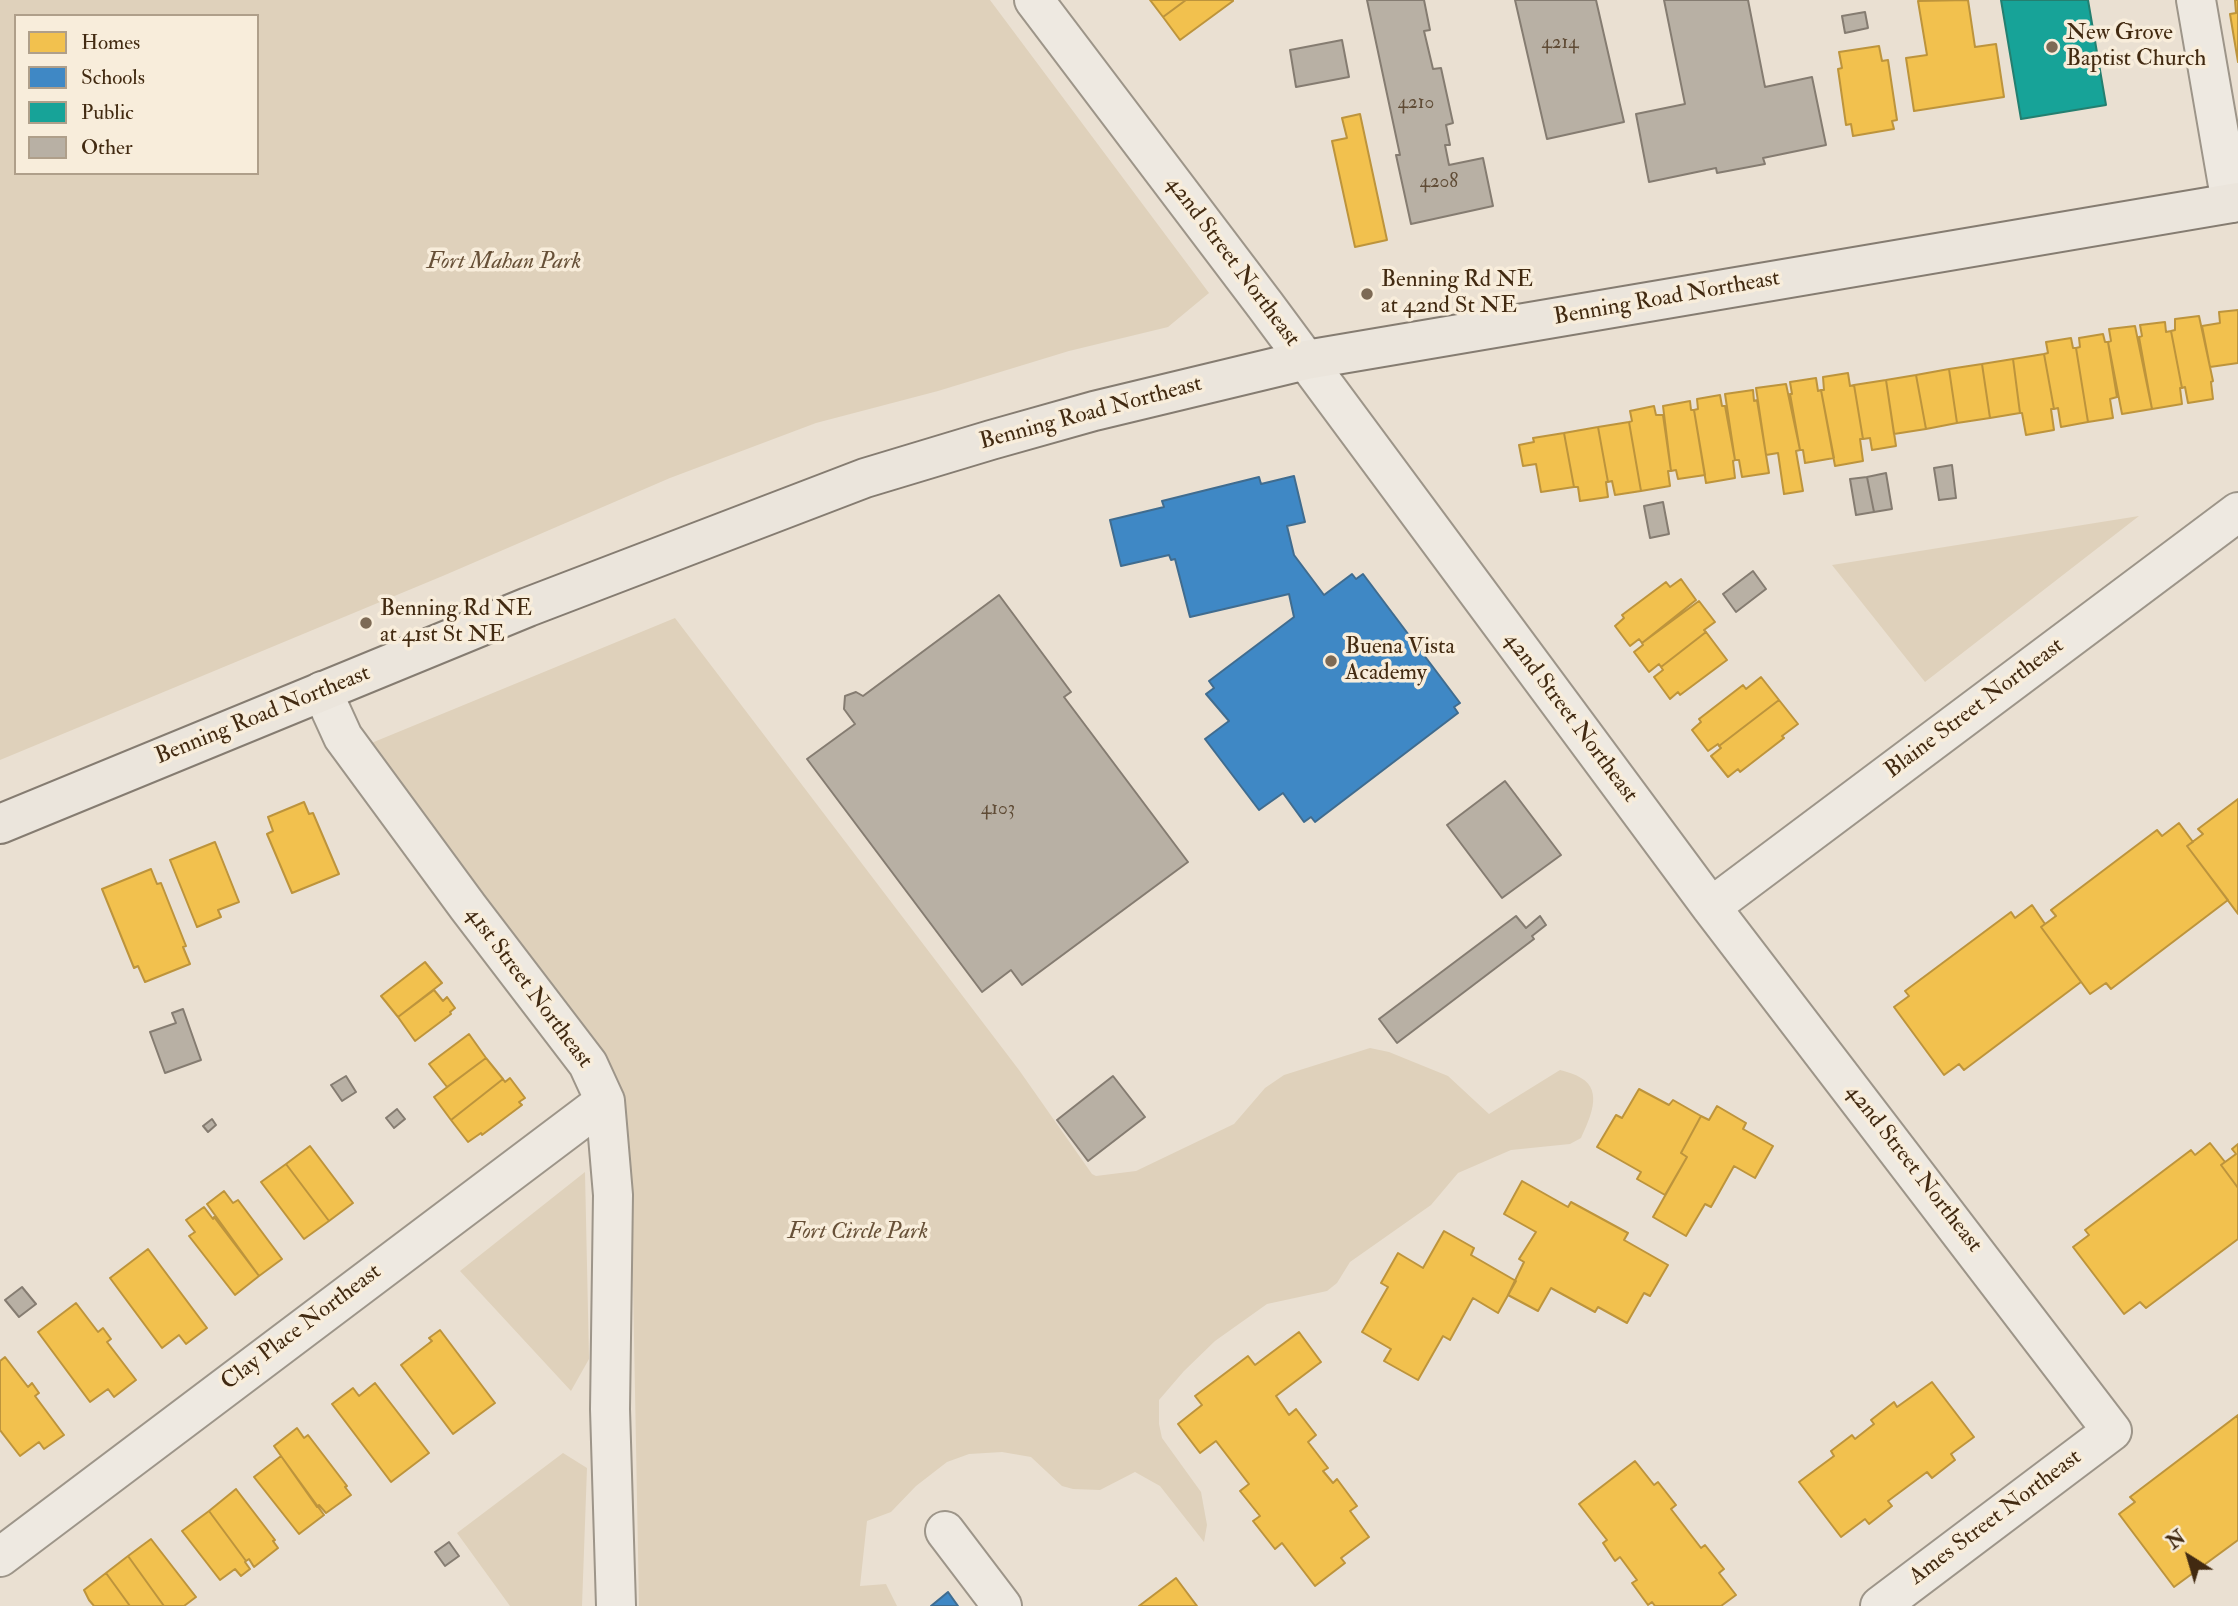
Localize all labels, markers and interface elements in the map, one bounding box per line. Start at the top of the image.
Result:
legend [14,14,259,175]
place label: New Grove Baptist Church [2066,20,2206,74]
text: Homes [81,29,140,56]
house number: 4214 [1542,33,1578,55]
marker: New Grove Baptist Church [2044,39,2060,55]
text: Schools [81,64,145,91]
house number: 4210 [1398,93,1434,115]
text: Public [81,99,134,126]
text: Other [81,134,133,161]
street label: 42nd Street Northeast [1159,171,1305,353]
house number: 4208 [1420,172,1458,194]
park label: Fort Mahan Park [427,249,581,277]
street label: Benning Road Northeast [1552,266,1782,332]
place label: Benning Rd NE at 42nd St NE [1381,267,1533,321]
marker: Benning Rd NE at 42nd St NE [1359,286,1375,302]
street label: Benning Road Northeast [977,371,1205,457]
place label: Benning Rd NE at 41st St NE [380,596,532,650]
marker: Benning Rd NE at 41st St NE [358,615,374,631]
street label: 42nd Street Northeast [1497,627,1643,809]
street label: Blaine Street Northeast [1880,633,2070,785]
place label: Buena Vista Academy [1345,634,1455,688]
marker: Buena Vista Academy [1323,653,1339,669]
street label: Benning Road Northeast [152,660,374,772]
house number: 4103 [981,799,1015,821]
street label: 41st Street Northeast [458,902,598,1074]
street label: 42nd Street Northeast [1839,1079,1987,1259]
park label: Fort Circle Park [788,1219,928,1247]
street label: Clay Place Northeast [217,1259,387,1397]
street label: Ames Street Northeast [1904,1444,2088,1592]
north arrow [2154,1522,2224,1592]
text: N [2162,1526,2190,1555]

